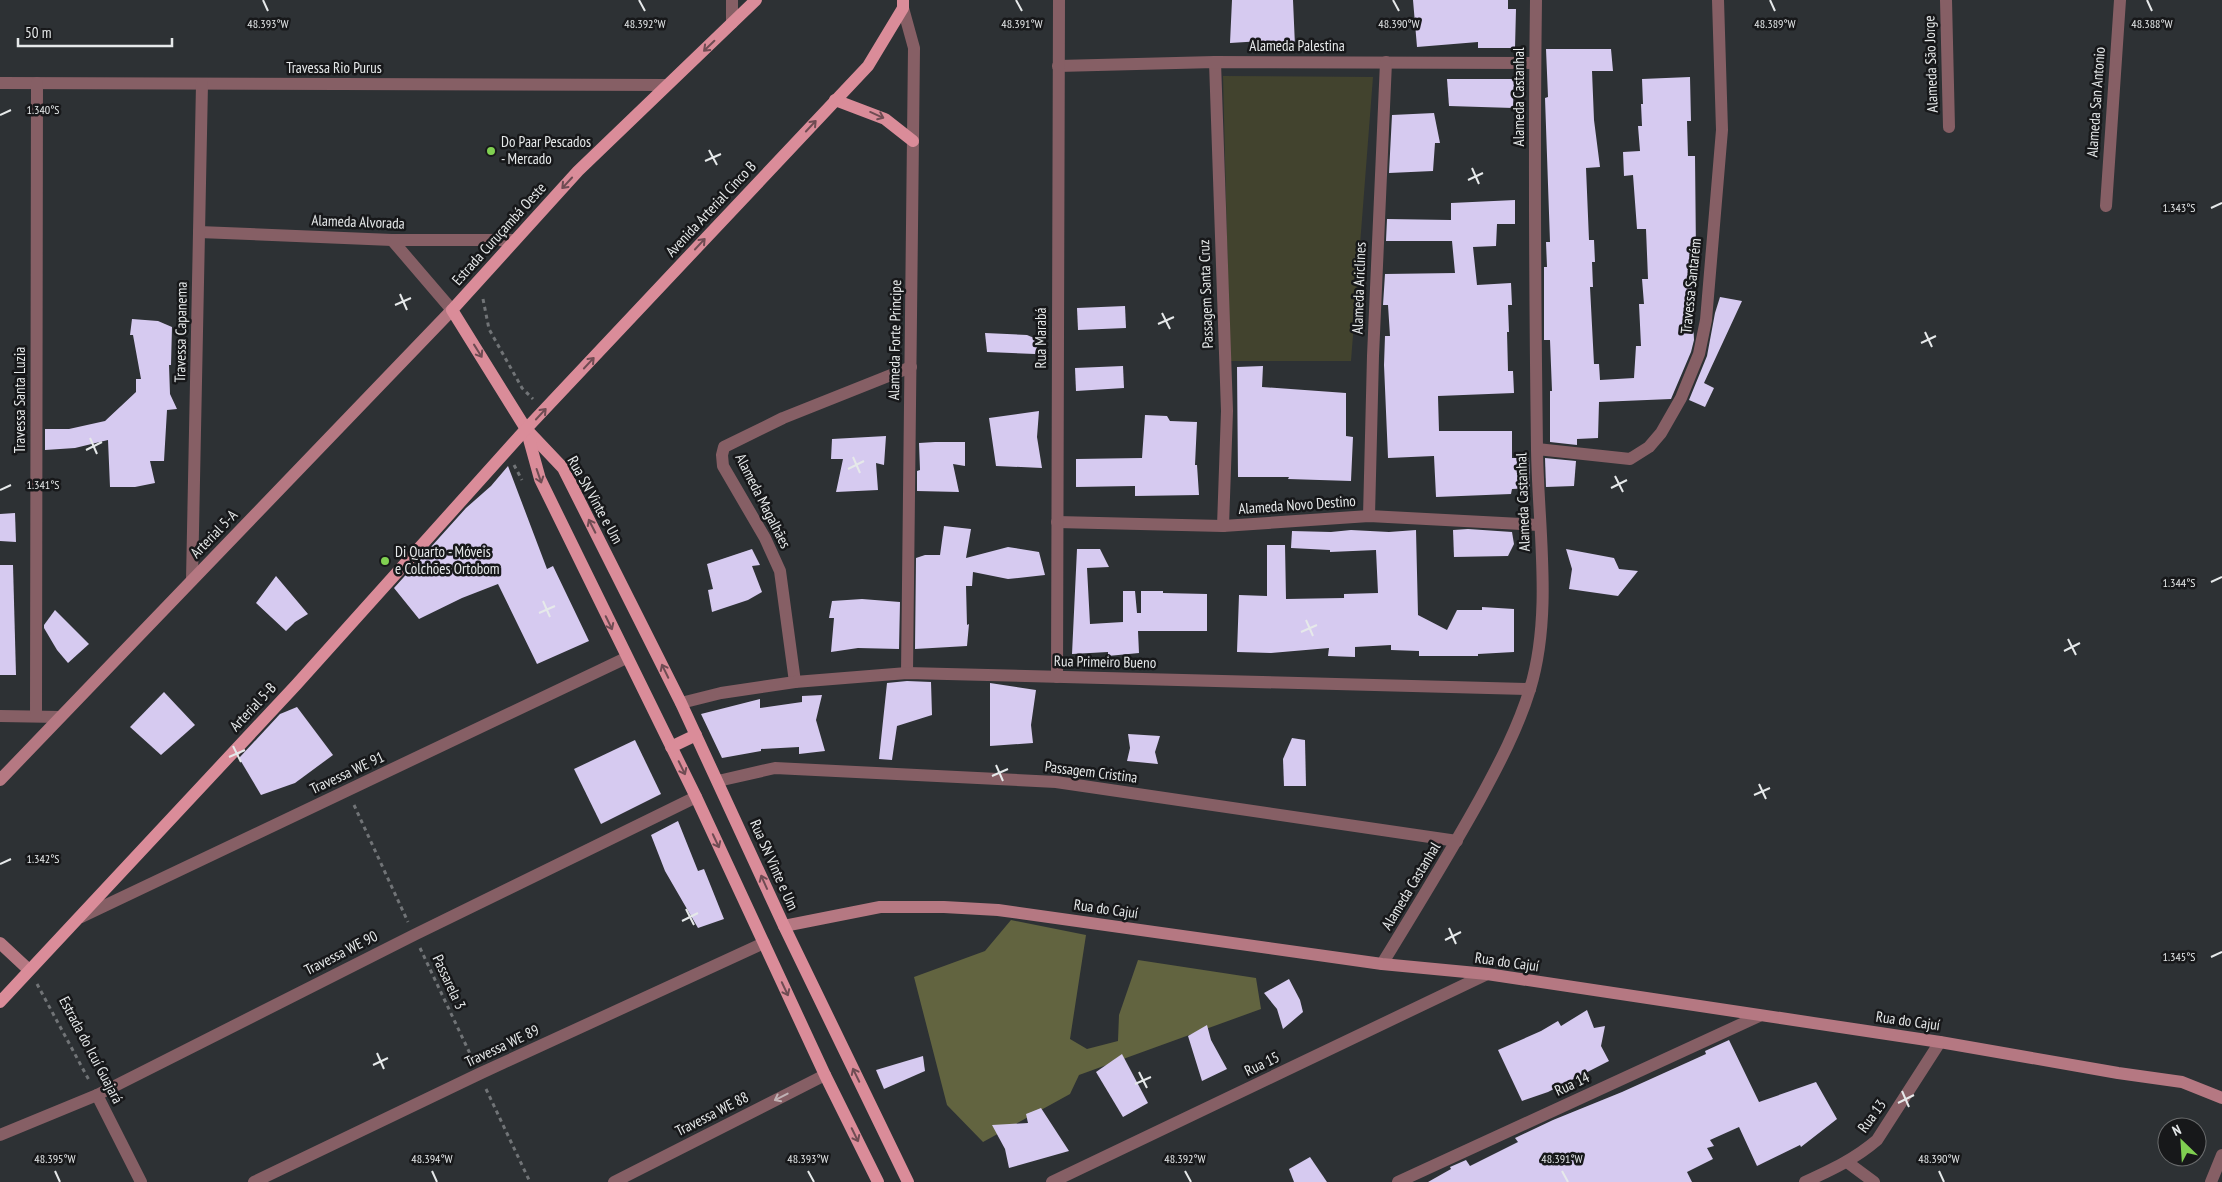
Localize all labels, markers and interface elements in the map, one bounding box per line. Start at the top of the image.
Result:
scale bar [18,15,171,47]
street label: Alameda São Jorge [1919,15,1942,113]
text: 48.393°W [247,16,289,31]
text: 48.392°W [624,16,666,31]
text: 48.391°W [1001,16,1043,31]
text: 48.390°W [1378,16,1420,31]
text: 48.389°W [1754,16,1796,31]
text: 48.388°W [2131,16,2173,31]
text: 50 m [25,23,51,42]
street label: Alameda Palestina [1249,36,1345,55]
one-way arrow [702,40,715,52]
street label: Alameda San Antonio [2082,46,2109,158]
street label: Alameda Castanhal [1509,47,1528,146]
street label: Travessa Rio Purus [286,58,382,77]
text: 1.340°S [27,102,59,117]
one-way arrow [869,111,884,121]
one-way arrow [805,120,817,132]
place label: Do Paar Pescados - Mercado [501,132,591,168]
marker: Do Paar Pescados - Mercado [485,145,497,157]
street label: Avenida Arterial Cinco B [661,157,760,261]
one-way arrow [561,177,573,190]
street label: Estrada Curuçambá Oeste [448,178,550,289]
text: 1.343°S [2163,200,2195,215]
street label: Alameda Alvorada [311,210,405,233]
street label: Travessa Santarém [1676,237,1705,335]
one-way arrow [694,238,706,251]
street label: Passagem Santa Cruz [1194,239,1217,349]
street label: Alameda Ariclines [1347,242,1370,334]
street label: Alameda Forte Principe [884,280,905,400]
street label: Travessa Capanema [170,282,191,382]
street label: Rua Marabá [1031,307,1050,369]
one-way arrow [474,344,484,358]
street label: Travessa Santa Luzia [10,347,29,453]
one-way arrow [583,356,595,369]
one-way arrow [535,407,547,420]
street label: Alameda Magalhães [731,450,795,551]
street label: Alameda Castanhal [1511,452,1534,552]
street label: Rua SN Vinte e Um [564,453,627,547]
one-way arrow [535,468,544,483]
text: 1.341°S [27,477,59,492]
street label: Alameda Novo Destino [1238,491,1356,518]
street label: Arterial 5-A [186,505,242,562]
one-way arrow [587,519,596,534]
place label: Di Quarto - Móveis e Colchões Ortobom [395,542,500,578]
marker: Di Quarto - Móveis e Colchões Ortobom [379,555,391,567]
text: 1.344°S [2163,575,2195,590]
one-way arrow [605,615,614,630]
street label: Rua Primeiro Bueno [1054,651,1156,672]
one-way arrow [660,664,669,679]
street label: Arterial 5-B [225,678,280,735]
street label: Travessa WE 91 [307,747,387,798]
street label: Passagem Cristina [1044,756,1138,787]
one-way arrow [677,760,687,775]
street label: Rua SN Vinte e Um [746,816,803,913]
one-way arrow [712,833,722,848]
street label: Alameda Castanhal [1377,838,1444,933]
text: 1.342°S [27,851,59,866]
one-way arrow [758,875,768,890]
street label: Rua do Cajuí [1073,895,1140,923]
street label: Travessa WE 90 [301,926,381,979]
street label: Rua do Cajuí [1474,948,1541,976]
text: 1.345°S [2163,949,2195,964]
street label: Passarela 3 [429,951,470,1012]
one-way arrow [781,981,790,996]
street label: Estrada do Icuí Guajará [55,993,128,1107]
street label: Rua do Cajuí [1875,1007,1942,1035]
street label: Travessa WE 89 [462,1020,542,1071]
street label: Rua 15 [1241,1047,1282,1080]
street label: Rua 14 [1551,1067,1593,1100]
one-way arrow [851,1068,860,1083]
street label: Travessa WE 88 [672,1087,752,1140]
one-way arrow [774,1092,789,1102]
street label: Rua 13 [1853,1095,1890,1136]
north arrow [2157,1117,2207,1167]
text: N [2169,1120,2184,1140]
one-way arrow [850,1128,860,1143]
text: 48.395°W [34,1151,76,1166]
text: 48.394°W [411,1151,453,1166]
text: 48.393°W [787,1151,829,1166]
text: 48.392°W [1164,1151,1206,1166]
text: 48.391°W [1541,1151,1583,1166]
text: 48.390°W [1918,1151,1960,1166]

